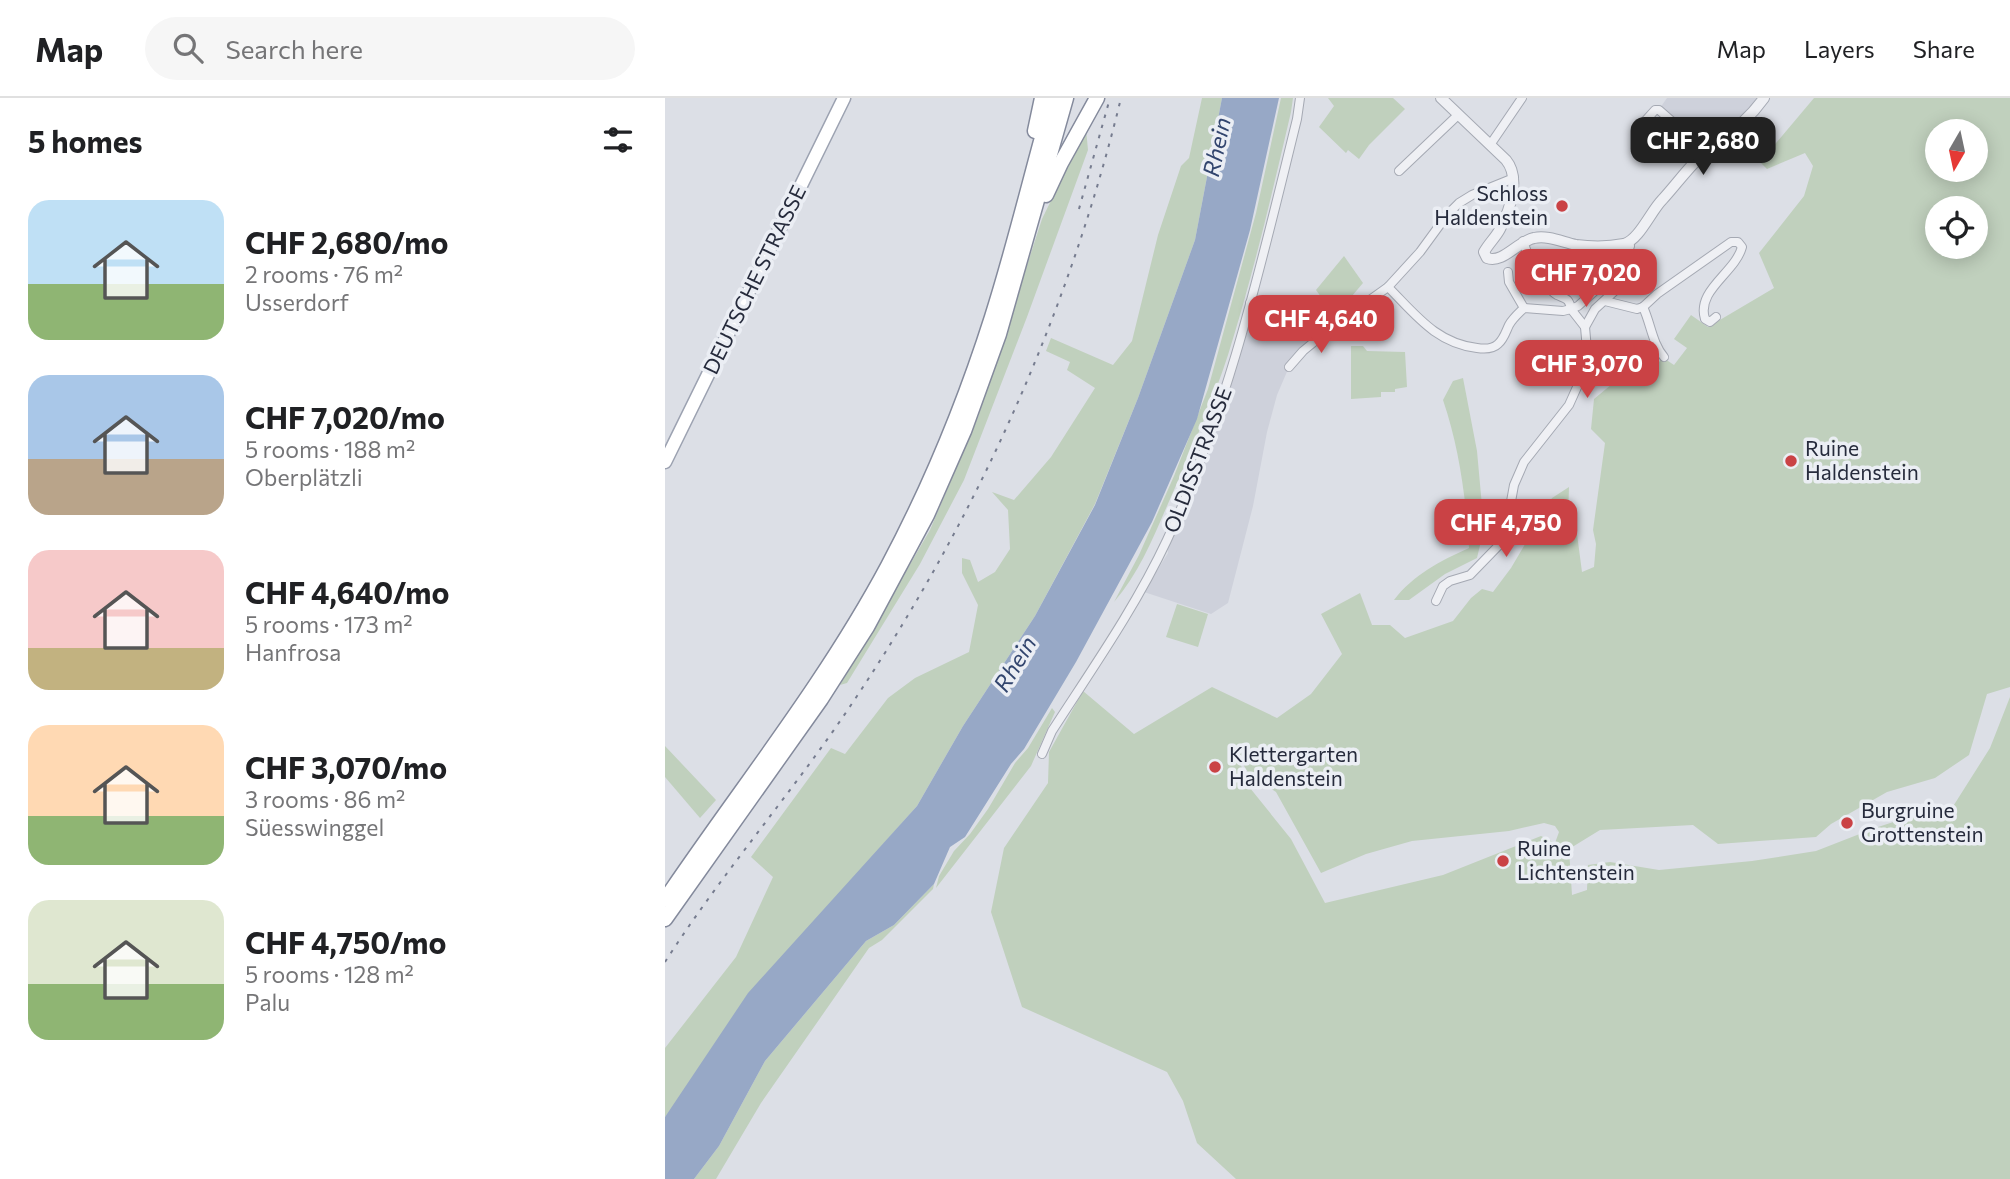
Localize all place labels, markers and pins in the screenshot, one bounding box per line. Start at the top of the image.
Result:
pin: CHF 2,680 [1623,118,1783,177]
place label: Schloss Haldenstein [1434,180,1548,229]
marker: Schloss Haldenstein [1554,198,1570,214]
pin: CHF 7,020 [1506,250,1666,309]
pin: CHF 4,640 [1241,296,1401,355]
pin: CHF 3,070 [1507,341,1667,400]
place label: Ruine Haldenstein [1805,435,1919,484]
marker: Ruine Haldenstein [1783,453,1799,469]
pin: CHF 4,750 [1426,500,1586,559]
place label: Klettergarten Haldenstein [1229,741,1358,790]
marker: Klettergarten Haldenstein [1207,759,1223,775]
place label: Burgruine Grottenstein [1861,797,1983,846]
marker: Burgruine Grottenstein [1839,815,1855,831]
place label: Ruine Lichtenstein [1517,835,1635,884]
marker: Ruine Lichtenstein [1495,853,1511,869]

